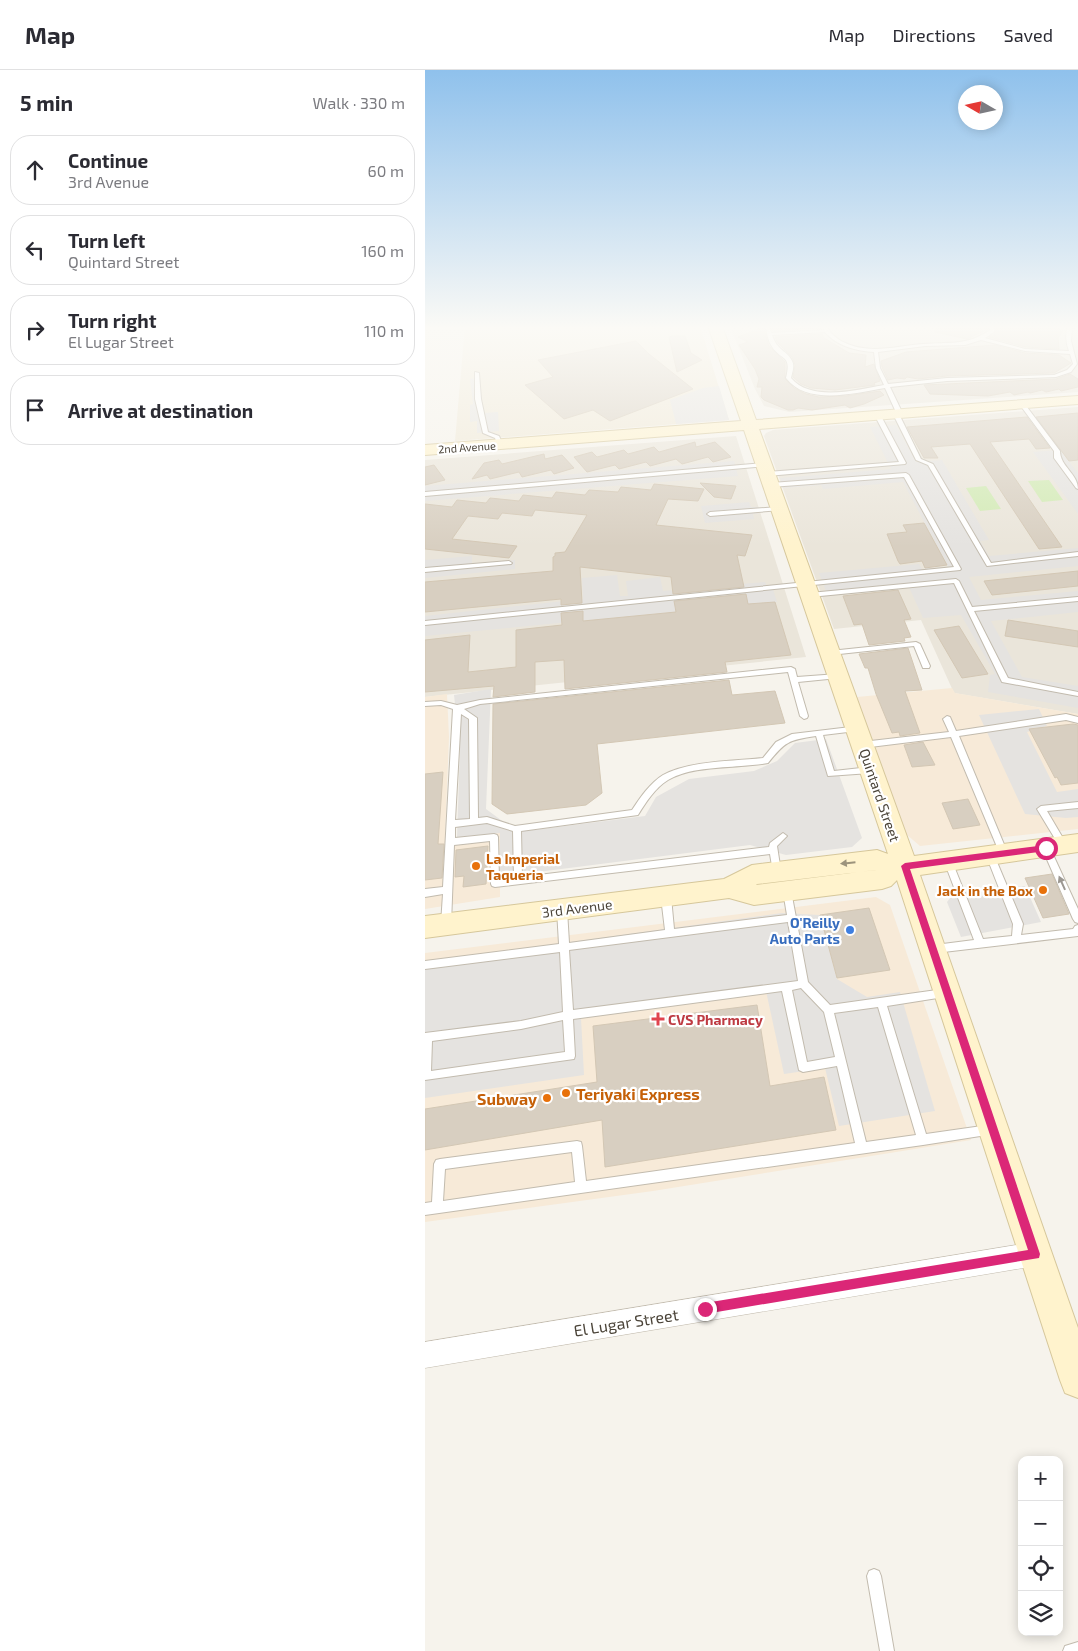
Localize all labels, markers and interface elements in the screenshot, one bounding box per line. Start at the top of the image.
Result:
text: Map [25,20,75,49]
text: Map [828,24,865,46]
text: Directions [893,24,976,46]
text: Saved [1004,24,1053,46]
north arrow [958,85,1003,130]
text: 5 min [20,90,73,115]
text: Walk · 330 m [313,93,405,112]
text: Continue [68,149,148,172]
icon: ahead [21,156,49,184]
text: 60 m [368,161,404,180]
text: 3rd Avenue [68,172,149,191]
text: Turn left [68,229,145,252]
icon: left [21,236,49,264]
text: 160 m [361,241,404,260]
text: Quintard Street [68,252,179,271]
text: Turn right [68,309,156,332]
icon: right [21,316,49,344]
text: 110 m [364,321,404,340]
text: El Lugar Street [68,332,174,351]
icon: arrive [21,396,49,424]
text: Arrive at destination [68,399,253,422]
street label: 2nd Avenue [438,438,496,456]
street label: Quintard Street [856,746,904,844]
route start [1035,837,1058,860]
place label: La Imperial Taqueria [486,850,560,883]
one-way arrow [840,859,856,867]
marker: La Imperial Taqueria [470,860,482,872]
one-way arrow [1058,876,1066,890]
place label: Jack in the Box [937,882,1033,899]
marker: Jack in the Box [1037,884,1049,896]
street label: 3rd Avenue [541,895,613,921]
place label: O'Reilly Auto Parts [770,914,840,947]
marker: O'Reilly Auto Parts [844,924,856,936]
place label: CVS Pharmacy [668,1011,763,1028]
marker: CVS Pharmacy [652,1013,664,1025]
place label: Teriyaki Express [576,1084,700,1104]
marker: Teriyaki Express [560,1087,572,1099]
place label: Subway [477,1089,537,1109]
marker: Subway [541,1092,553,1104]
route end [694,1298,717,1321]
street label: El Lugar Street [572,1304,680,1340]
map controls [1018,1456,1063,1636]
button: + [1018,1456,1063,1501]
button: − [1018,1501,1063,1546]
button: locate [1018,1546,1063,1591]
button: layers [1018,1591,1063,1636]

